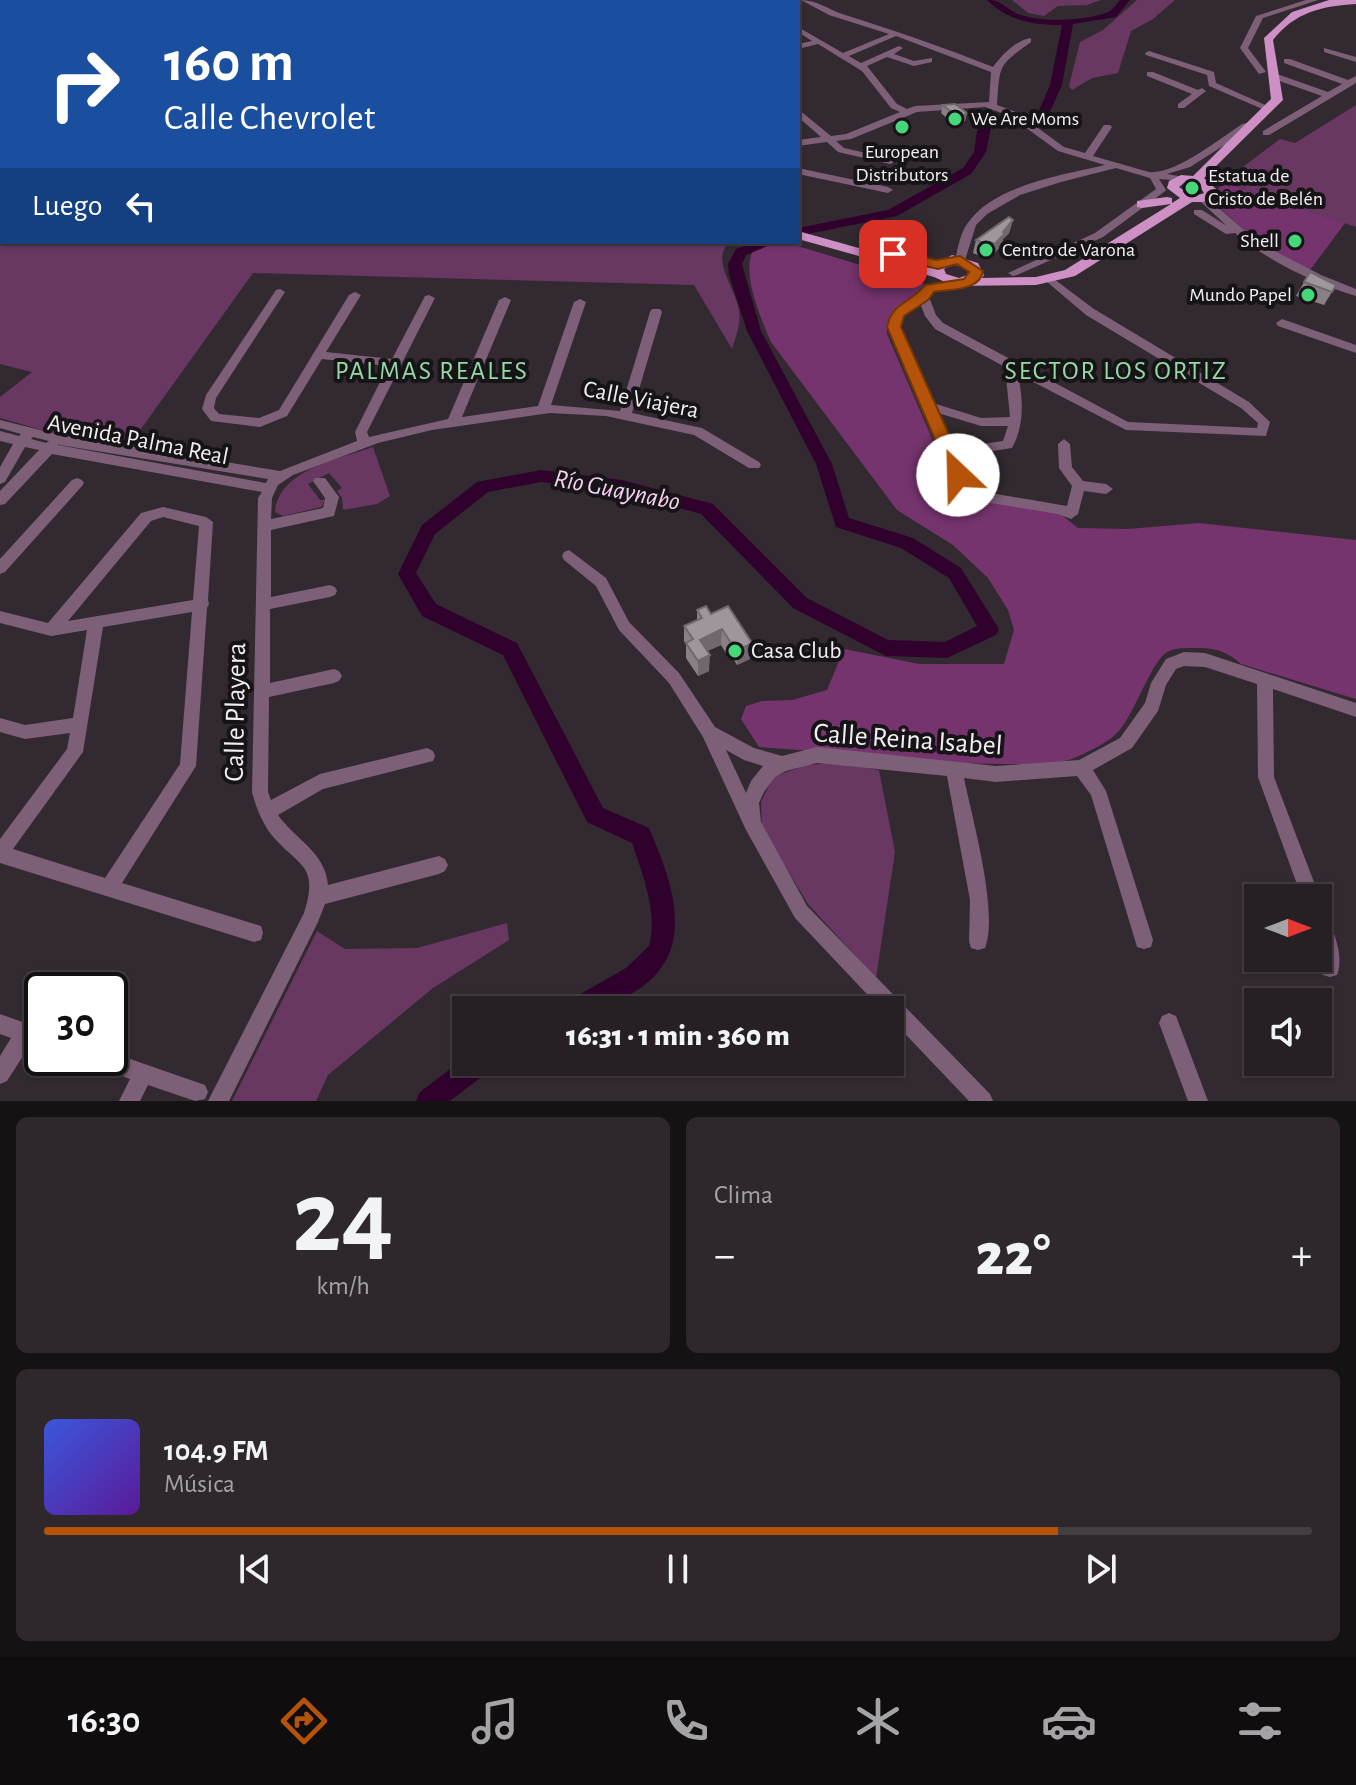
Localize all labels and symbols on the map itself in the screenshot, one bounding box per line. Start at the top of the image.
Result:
place label: We Are Moms [971,109,1079,129]
marker: We Are Moms [946,110,964,128]
marker: European Distributors [893,118,911,136]
place label: European Distributors [856,142,948,185]
place label: Estatua de Cristo de Belén [1208,166,1323,209]
marker: Estatua de Cristo de Belén [1183,179,1201,197]
pin [859,220,927,288]
place label: Shell [1240,231,1279,251]
marker: Shell [1286,232,1304,250]
place label: Centro de Varona [1002,240,1135,260]
marker: Centro de Varona [977,241,995,259]
place label: Mundo Papel [1189,285,1292,305]
marker: Mundo Papel [1299,286,1317,304]
district label: PALMAS REALES [335,358,529,384]
district label: SECTOR LOS ORTIZ [1004,358,1228,384]
street label: Calle Viajera [581,377,701,423]
street label: Avenida Palma Real [46,411,230,469]
position arrow [916,433,1000,517]
water label: Río Guaynabo [552,465,682,515]
place label: Casa Club [751,639,841,663]
street label: Calle Playera [221,642,251,782]
marker: Casa Club [726,642,744,660]
street label: Calle Reina Isabel [812,719,1004,761]
north arrow [1244,884,1332,972]
speed limit sign: 30 [24,972,128,1076]

